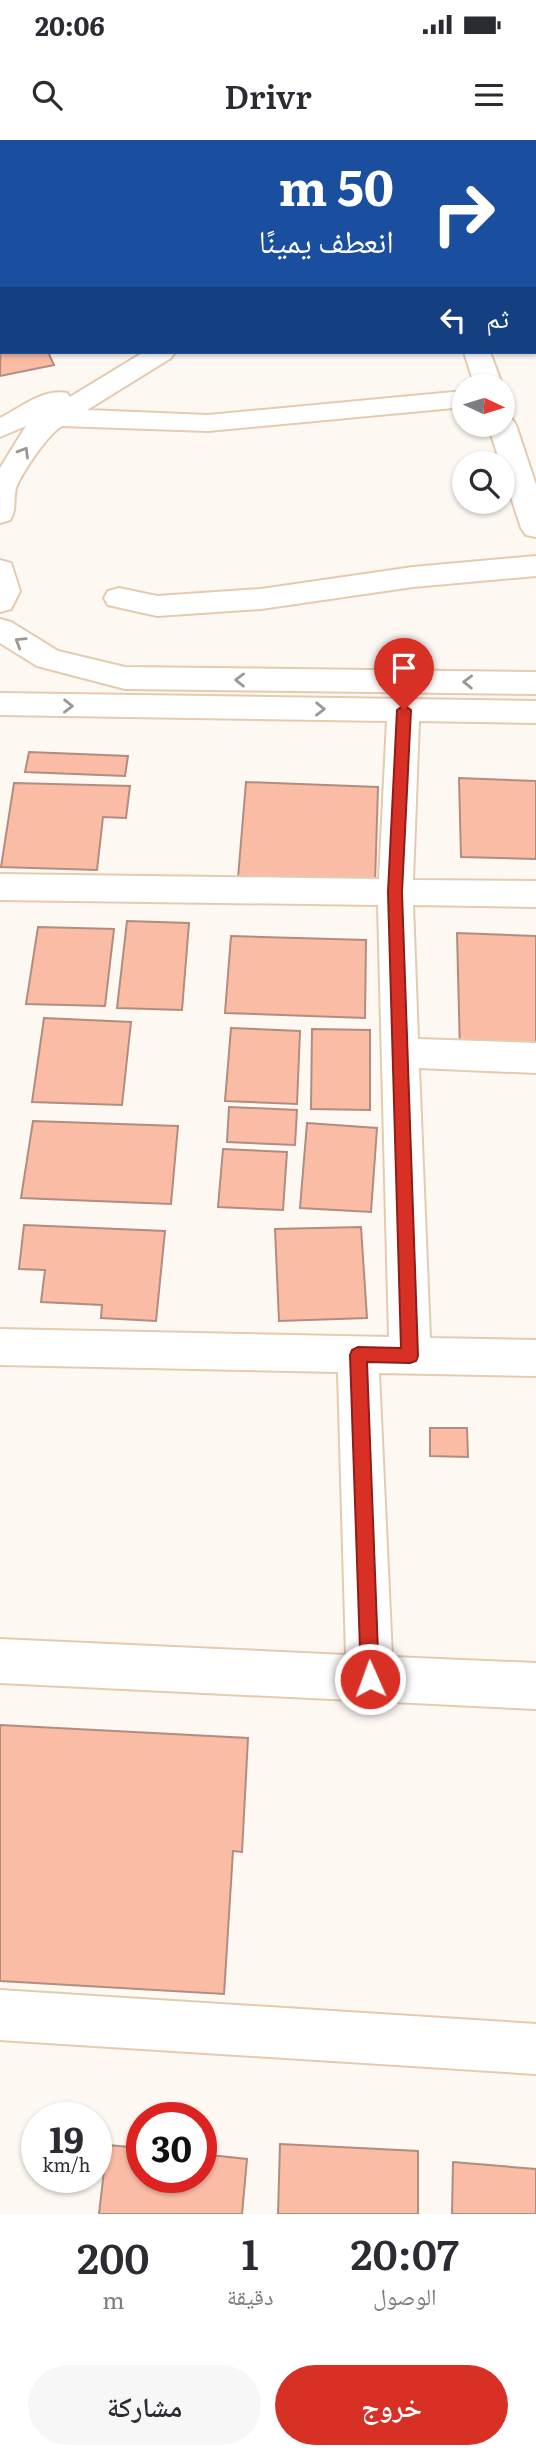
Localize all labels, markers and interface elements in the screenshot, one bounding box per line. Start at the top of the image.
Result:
text: 20:06 [35,5,105,44]
text: Drivr [224,71,312,119]
icon: search [28,76,66,114]
icon: menu [470,76,508,114]
text: 50 m [278,148,394,221]
icon: right [418,168,509,259]
text: انعطف يمينًا [259,215,394,263]
text: ثم [486,297,509,336]
icon: left [434,301,472,339]
north arrow [452,374,514,438]
map controls [452,374,515,514]
one-way arrow [16,447,29,460]
button: search [452,451,515,514]
one-way arrow [15,637,28,650]
pin [374,638,434,710]
icon: arrive [385,649,423,687]
one-way arrow [235,672,246,687]
one-way arrow [462,674,473,690]
one-way arrow [63,698,74,713]
one-way arrow [315,701,326,717]
position arrow [333,1642,407,1716]
speed limit sign: 30 [126,2102,217,2193]
text: 19 [49,2112,84,2164]
text: km/h [43,2151,90,2178]
text: 1 [241,2221,259,2283]
text: 20:07 [351,2221,459,2283]
text: 200 [77,2225,150,2287]
text: دقيقة [227,2278,273,2312]
text: الوصول [373,2278,437,2312]
text: m [102,2282,124,2316]
button: مشاركة [28,2365,261,2445]
button: خروج [275,2365,508,2445]

